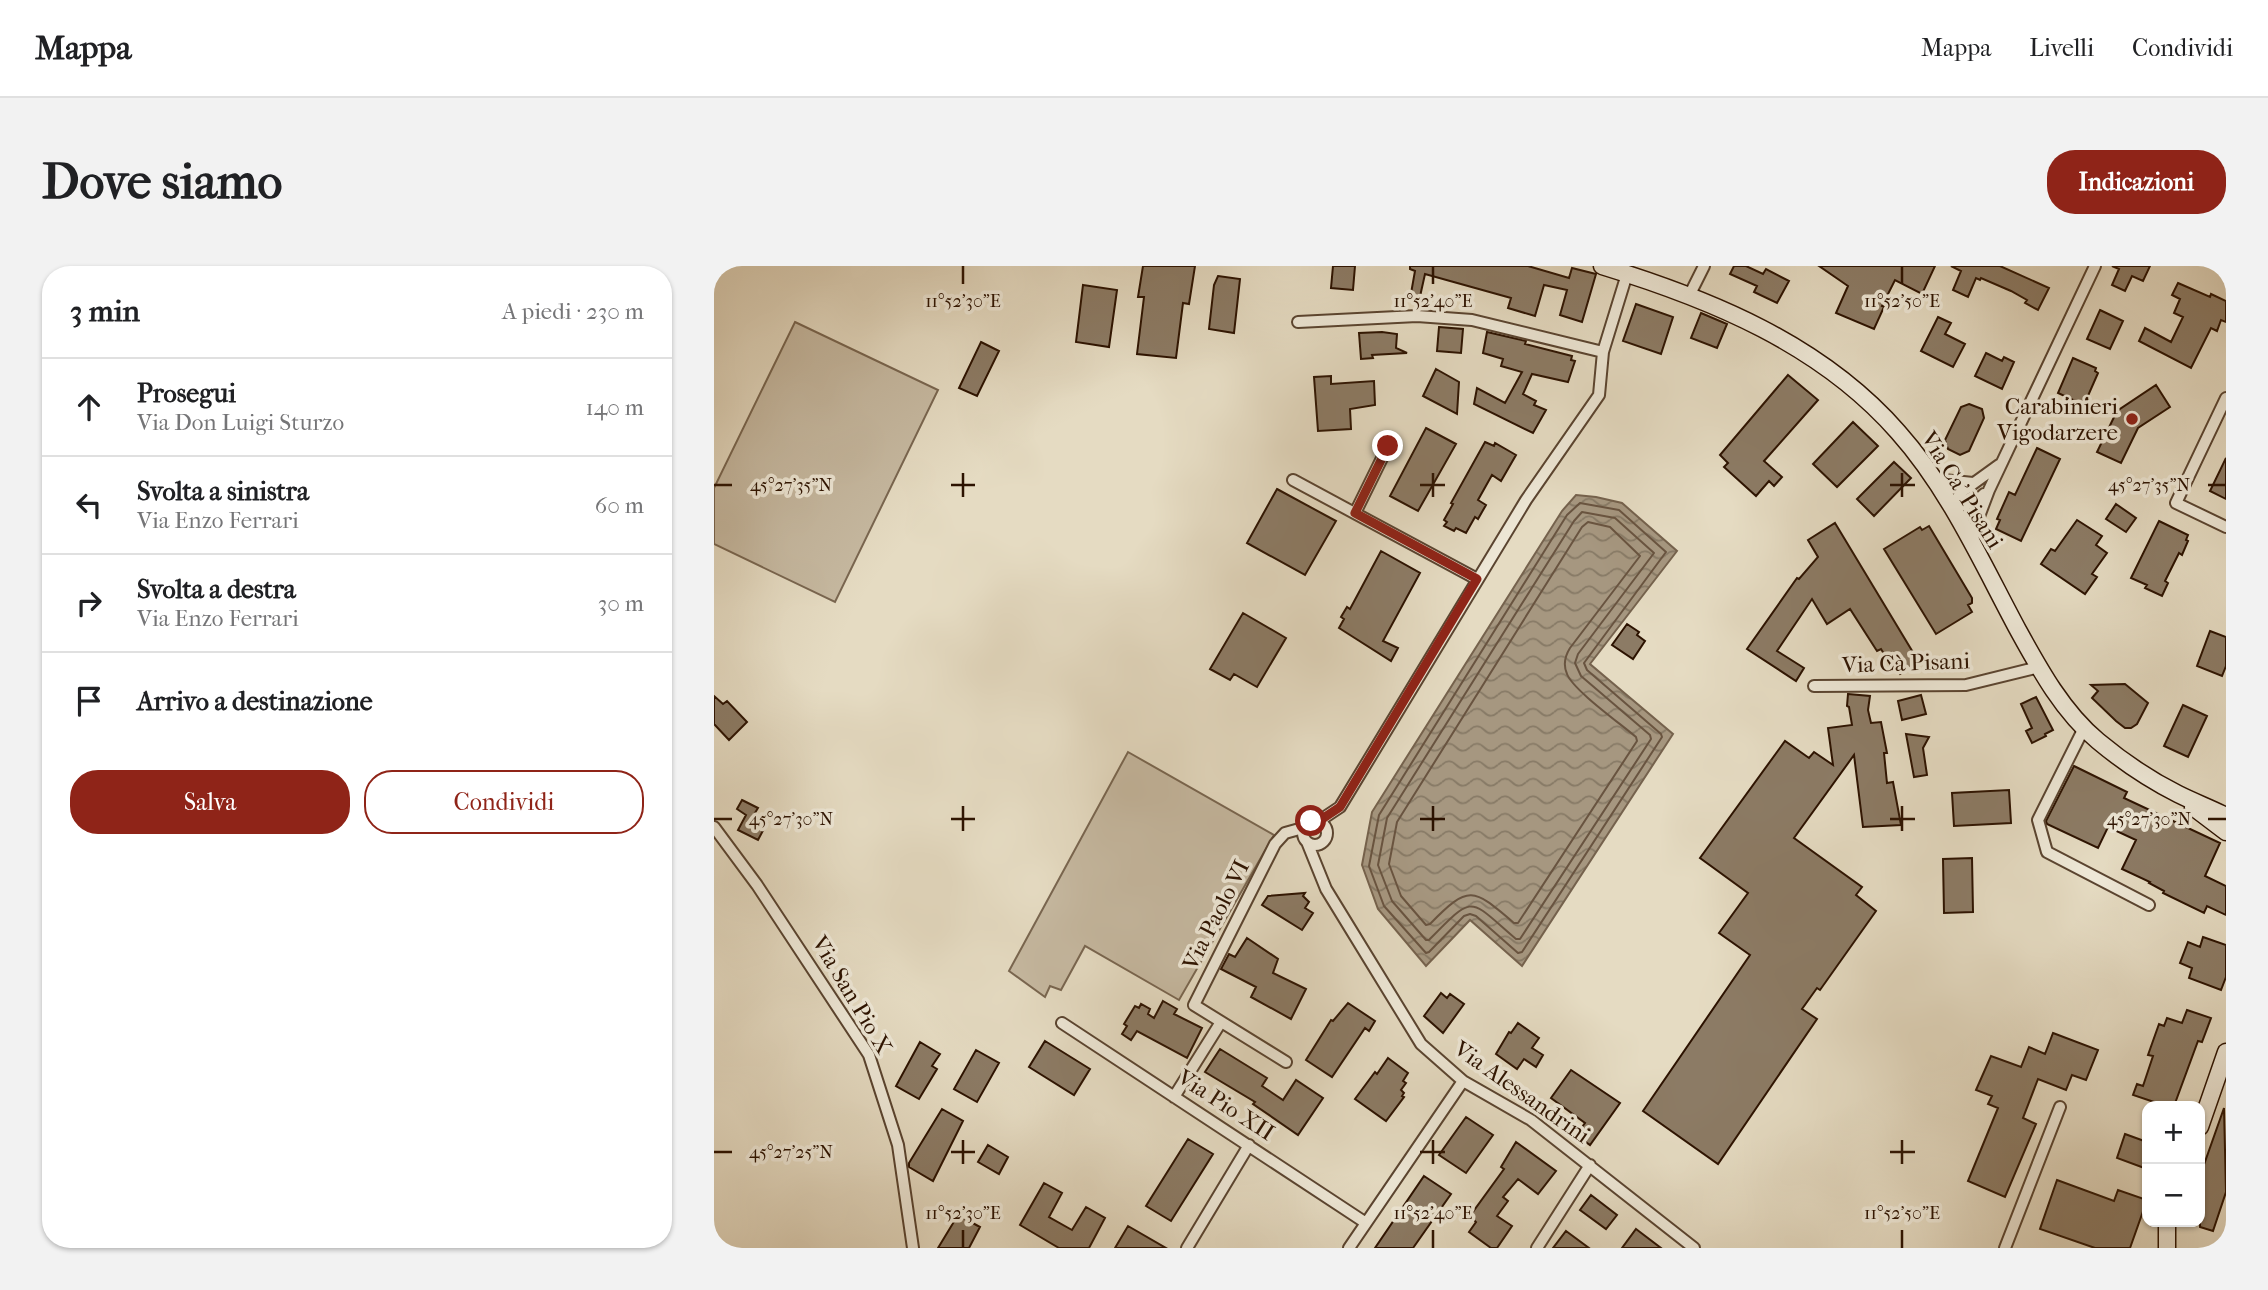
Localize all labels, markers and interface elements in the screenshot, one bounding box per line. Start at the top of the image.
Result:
text: Mappa [35,29,132,68]
text: Mappa [1921,34,1991,62]
text: Livelli [2029,34,2094,62]
text: Condividi [2132,34,2233,62]
button: Indicazioni [2047,150,2226,214]
text: Dove siamo [42,153,282,211]
text: 11°52'30"E [925,291,1001,312]
text: 11°52'40"E [1394,291,1472,312]
text: 11°52'50"E [1864,291,1940,312]
text: 3 min [70,294,140,329]
text: A piedi · 230 m [502,298,644,325]
text: Prosegui [137,378,236,409]
icon: ahead [70,388,108,426]
place label: Carabinieri Vigodarzere [1996,393,2118,446]
text: 140 m [585,394,644,421]
text: Via Don Luigi Sturzo [137,409,344,436]
marker: Carabinieri Vigodarzere [2124,411,2140,427]
street label: Via Ca' Pisani [1915,426,2009,554]
route end [1372,430,1403,461]
text: 45°27'35"N [750,475,832,496]
text: 45°27'35"N [2108,475,2190,496]
text: Svolta a sinistra [137,476,309,507]
icon: left [70,486,108,524]
text: 60 m [595,492,644,519]
text: Via Enzo Ferrari [137,507,299,534]
text: Svolta a destra [137,574,296,605]
icon: right [70,584,108,622]
text: 30 m [598,590,644,617]
text: Via Enzo Ferrari [137,605,299,632]
street label: Via Cà Pisani [1840,647,1971,679]
icon: arrive [70,682,108,720]
text: Arrivo a destinazione [137,686,373,717]
button: Salva [70,770,350,834]
button: Condividi [364,770,644,834]
route start [1295,805,1326,836]
text: 45°27'30"N [749,809,833,830]
text: 45°27'30"N [2107,809,2191,830]
street label: Via Paolo VI [1176,855,1255,975]
street label: Via San Pio X [806,930,898,1059]
street label: Via Alessandrini [1448,1035,1595,1149]
street label: Via Pio XII [1172,1063,1280,1146]
map controls [2142,1101,2205,1227]
button: + [2142,1101,2205,1164]
text: 45°27'25"N [749,1142,833,1163]
button: − [2142,1164,2205,1227]
text: 11°52'30"E [925,1203,1001,1224]
text: 11°52'40"E [1394,1203,1472,1224]
text: 11°52'50"E [1864,1203,1940,1224]

